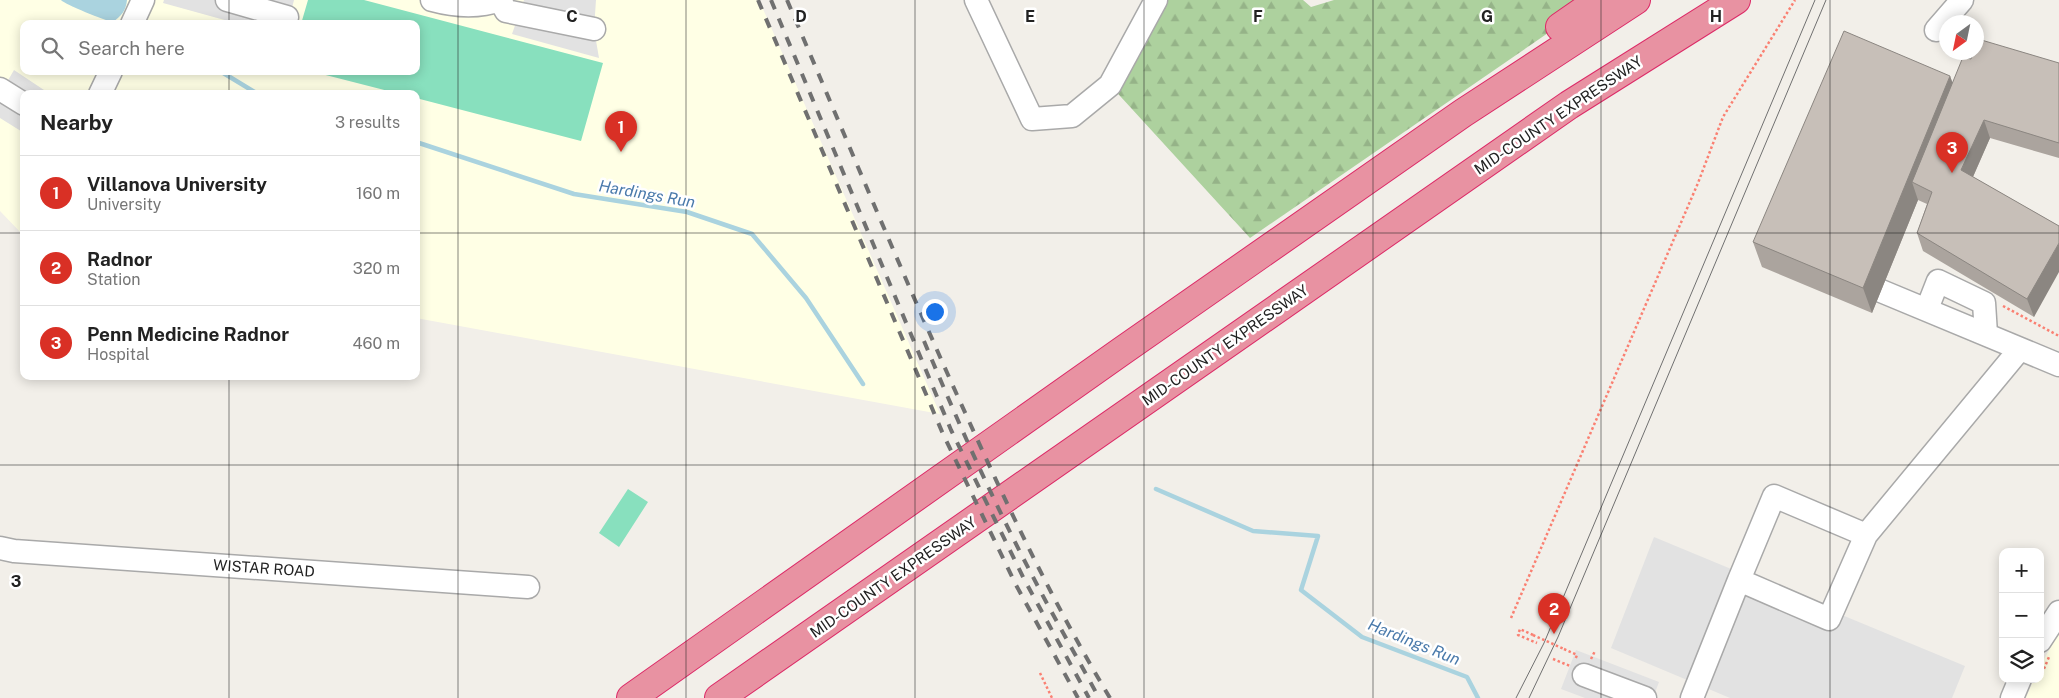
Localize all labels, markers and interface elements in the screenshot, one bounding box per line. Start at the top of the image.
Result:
text: C [566,7,578,26]
text: D [795,7,807,26]
text: E [1025,7,1035,26]
text: F [1253,7,1263,26]
text: G [1481,7,1493,26]
text: H [1710,7,1722,26]
north arrow [1939,15,1984,60]
search box [20,20,420,75]
icon: search [38,34,66,62]
text: Search here [78,37,185,59]
street label: MID-COUNTY EXPRESSWAY [1471,52,1645,178]
text: Nearby [40,110,113,135]
pin: 1 [605,111,637,152]
text: 3 results [335,113,400,132]
pin: 3 [1936,132,1968,173]
text: Villanova University [87,173,267,195]
water label: Hardings Run [597,176,697,212]
text: 1 [53,184,59,203]
text: 160 m [356,184,400,203]
text: University [87,195,161,214]
text: Radnor [87,248,152,270]
text: 2 [51,259,61,278]
text: 320 m [353,259,400,278]
text: Station [87,270,141,289]
street label: MID-COUNTY EXPRESSWAY [1139,281,1311,409]
your location [922,299,948,325]
text: Penn Medicine Radnor [87,323,289,345]
text: 3 [51,334,61,353]
text: 460 m [353,334,400,353]
text: Hospital [87,345,150,364]
street label: MID-COUNTY EXPRESSWAY [807,513,979,641]
map controls [1999,548,2044,683]
button: + [1999,548,2044,593]
street label: WISTAR ROAD [213,556,315,580]
text: 3 [11,572,21,591]
pin: 2 [1538,593,1570,634]
button: − [1999,593,2044,638]
water label: Hardings Run [1365,615,1463,669]
button: layers [1999,638,2044,683]

